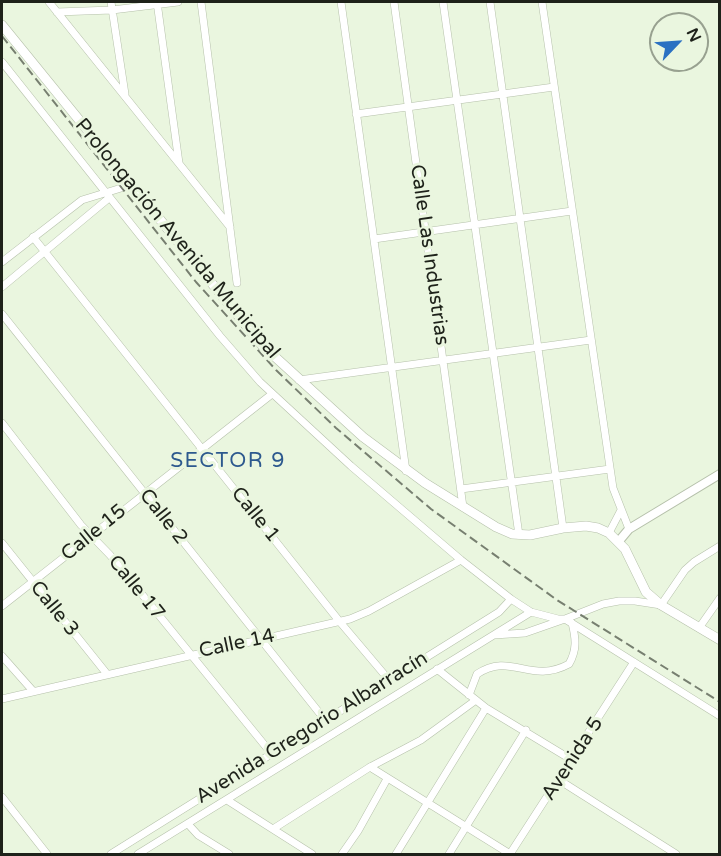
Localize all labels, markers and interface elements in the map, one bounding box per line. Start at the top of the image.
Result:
north arrow [649,12,709,72]
text: N [682,25,705,45]
street label: Prolongación Avenida Municipal [69,114,285,364]
street label: Calle Las Industrias [404,163,454,347]
district label: SECTOR 9 [170,448,286,474]
street label: Calle 1 [225,483,285,547]
street label: Calle 2 [134,484,192,550]
street label: Calle 15 [57,500,131,566]
street label: Calle 17 [103,551,169,625]
street label: Calle 3 [24,577,84,641]
street label: Calle 14 [197,624,277,664]
street label: Avenida Gregorio Albarracín [192,647,432,809]
street label: Avenida 5 [537,713,609,805]

